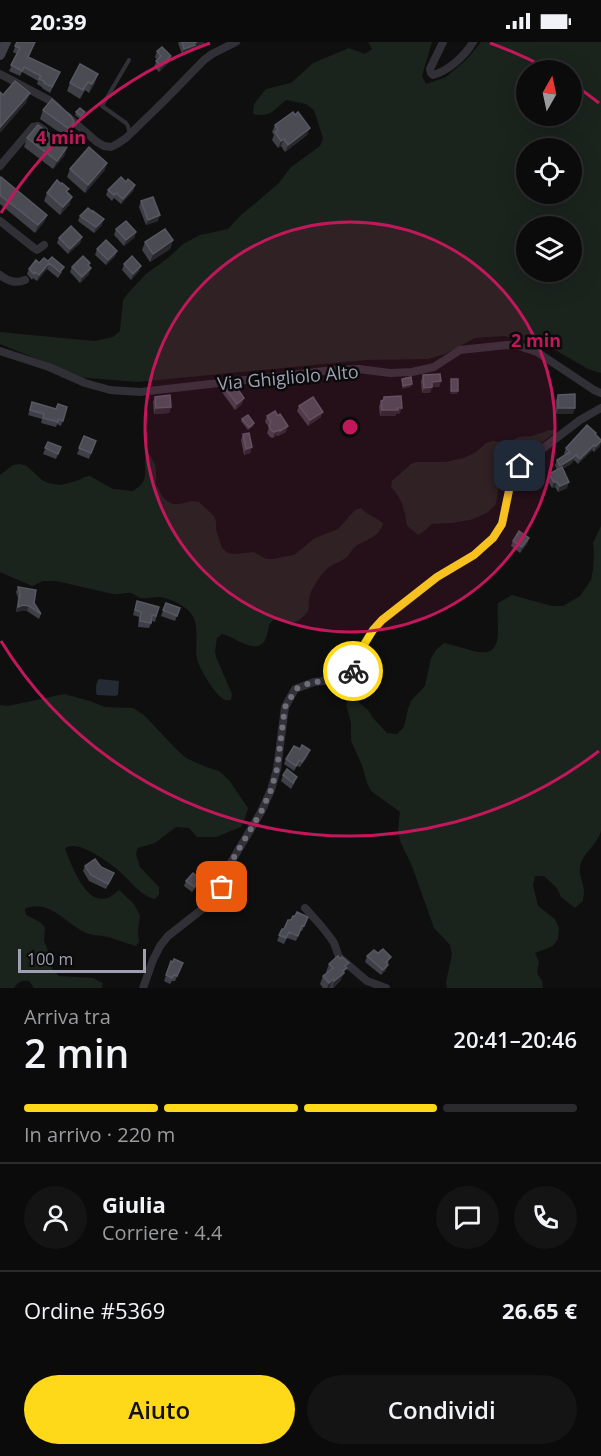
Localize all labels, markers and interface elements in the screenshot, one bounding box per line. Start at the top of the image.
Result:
text: 20:39 [30,6,87,36]
north arrow [516,60,582,126]
map controls [516,60,582,282]
text: 4 min [36,125,86,149]
button: locate [516,138,582,204]
button: layers [516,216,582,282]
text: 2 min [511,328,561,352]
street label: Via Ghigliolo Alto [216,359,360,395]
centre of rings [340,417,360,437]
pin [494,440,545,491]
icon: home [503,449,536,482]
courier [323,641,383,701]
icon: bike [337,655,370,688]
pin [196,861,247,912]
icon: bag [205,870,238,903]
scale bar [18,946,146,974]
text: 100 m [27,948,73,970]
text: Arriva tra [24,1003,111,1030]
text: 20:41–20:46 [453,1024,577,1054]
text: 2 min [24,1026,129,1079]
text: In arrivo · 220 m [24,1121,175,1148]
button: person [24,1186,87,1249]
button: chat [436,1186,499,1249]
button: phone [514,1186,577,1249]
text: Giulia [102,1189,166,1219]
text: Corriere · 4.4 [102,1219,222,1246]
text: Ordine #5369 [24,1295,165,1325]
text: 26.65 € [502,1295,577,1325]
button: Aiuto [24,1375,295,1444]
button: Condividi [307,1375,577,1444]

